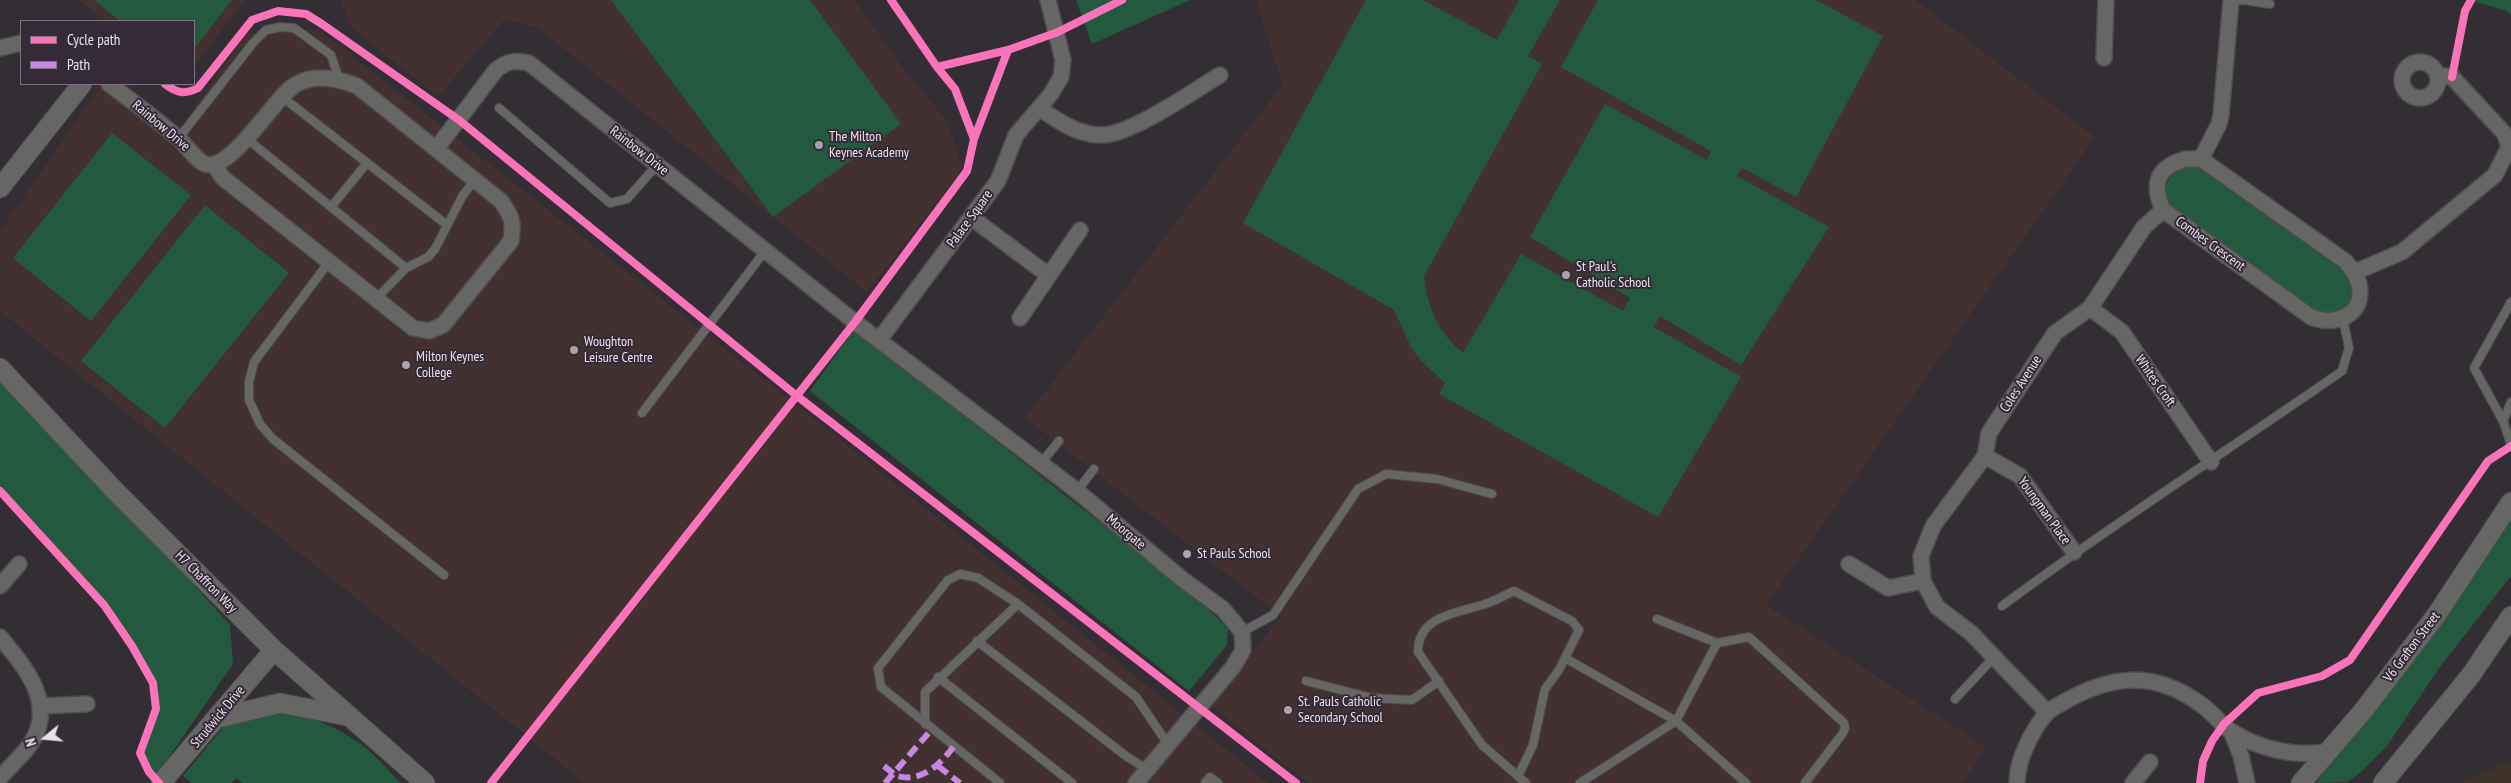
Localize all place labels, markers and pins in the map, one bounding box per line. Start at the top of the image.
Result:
place label: The Milton Keynes Academy [829,129,909,162]
marker: The Milton Keynes Academy [813,139,825,151]
place label: St Paul's Catholic School [1576,259,1651,292]
marker: St Paul's Catholic School [1560,269,1572,281]
place label: Woughton Leisure Centre [584,334,653,367]
marker: Woughton Leisure Centre [568,344,580,356]
place label: Milton Keynes College [416,349,484,382]
marker: Milton Keynes College [400,359,412,371]
place label: St Pauls School [1197,546,1271,562]
marker: St Pauls School [1181,548,1193,560]
place label: St. Pauls Catholic Secondary School [1298,694,1383,726]
marker: St. Pauls Catholic Secondary School [1282,704,1294,716]

